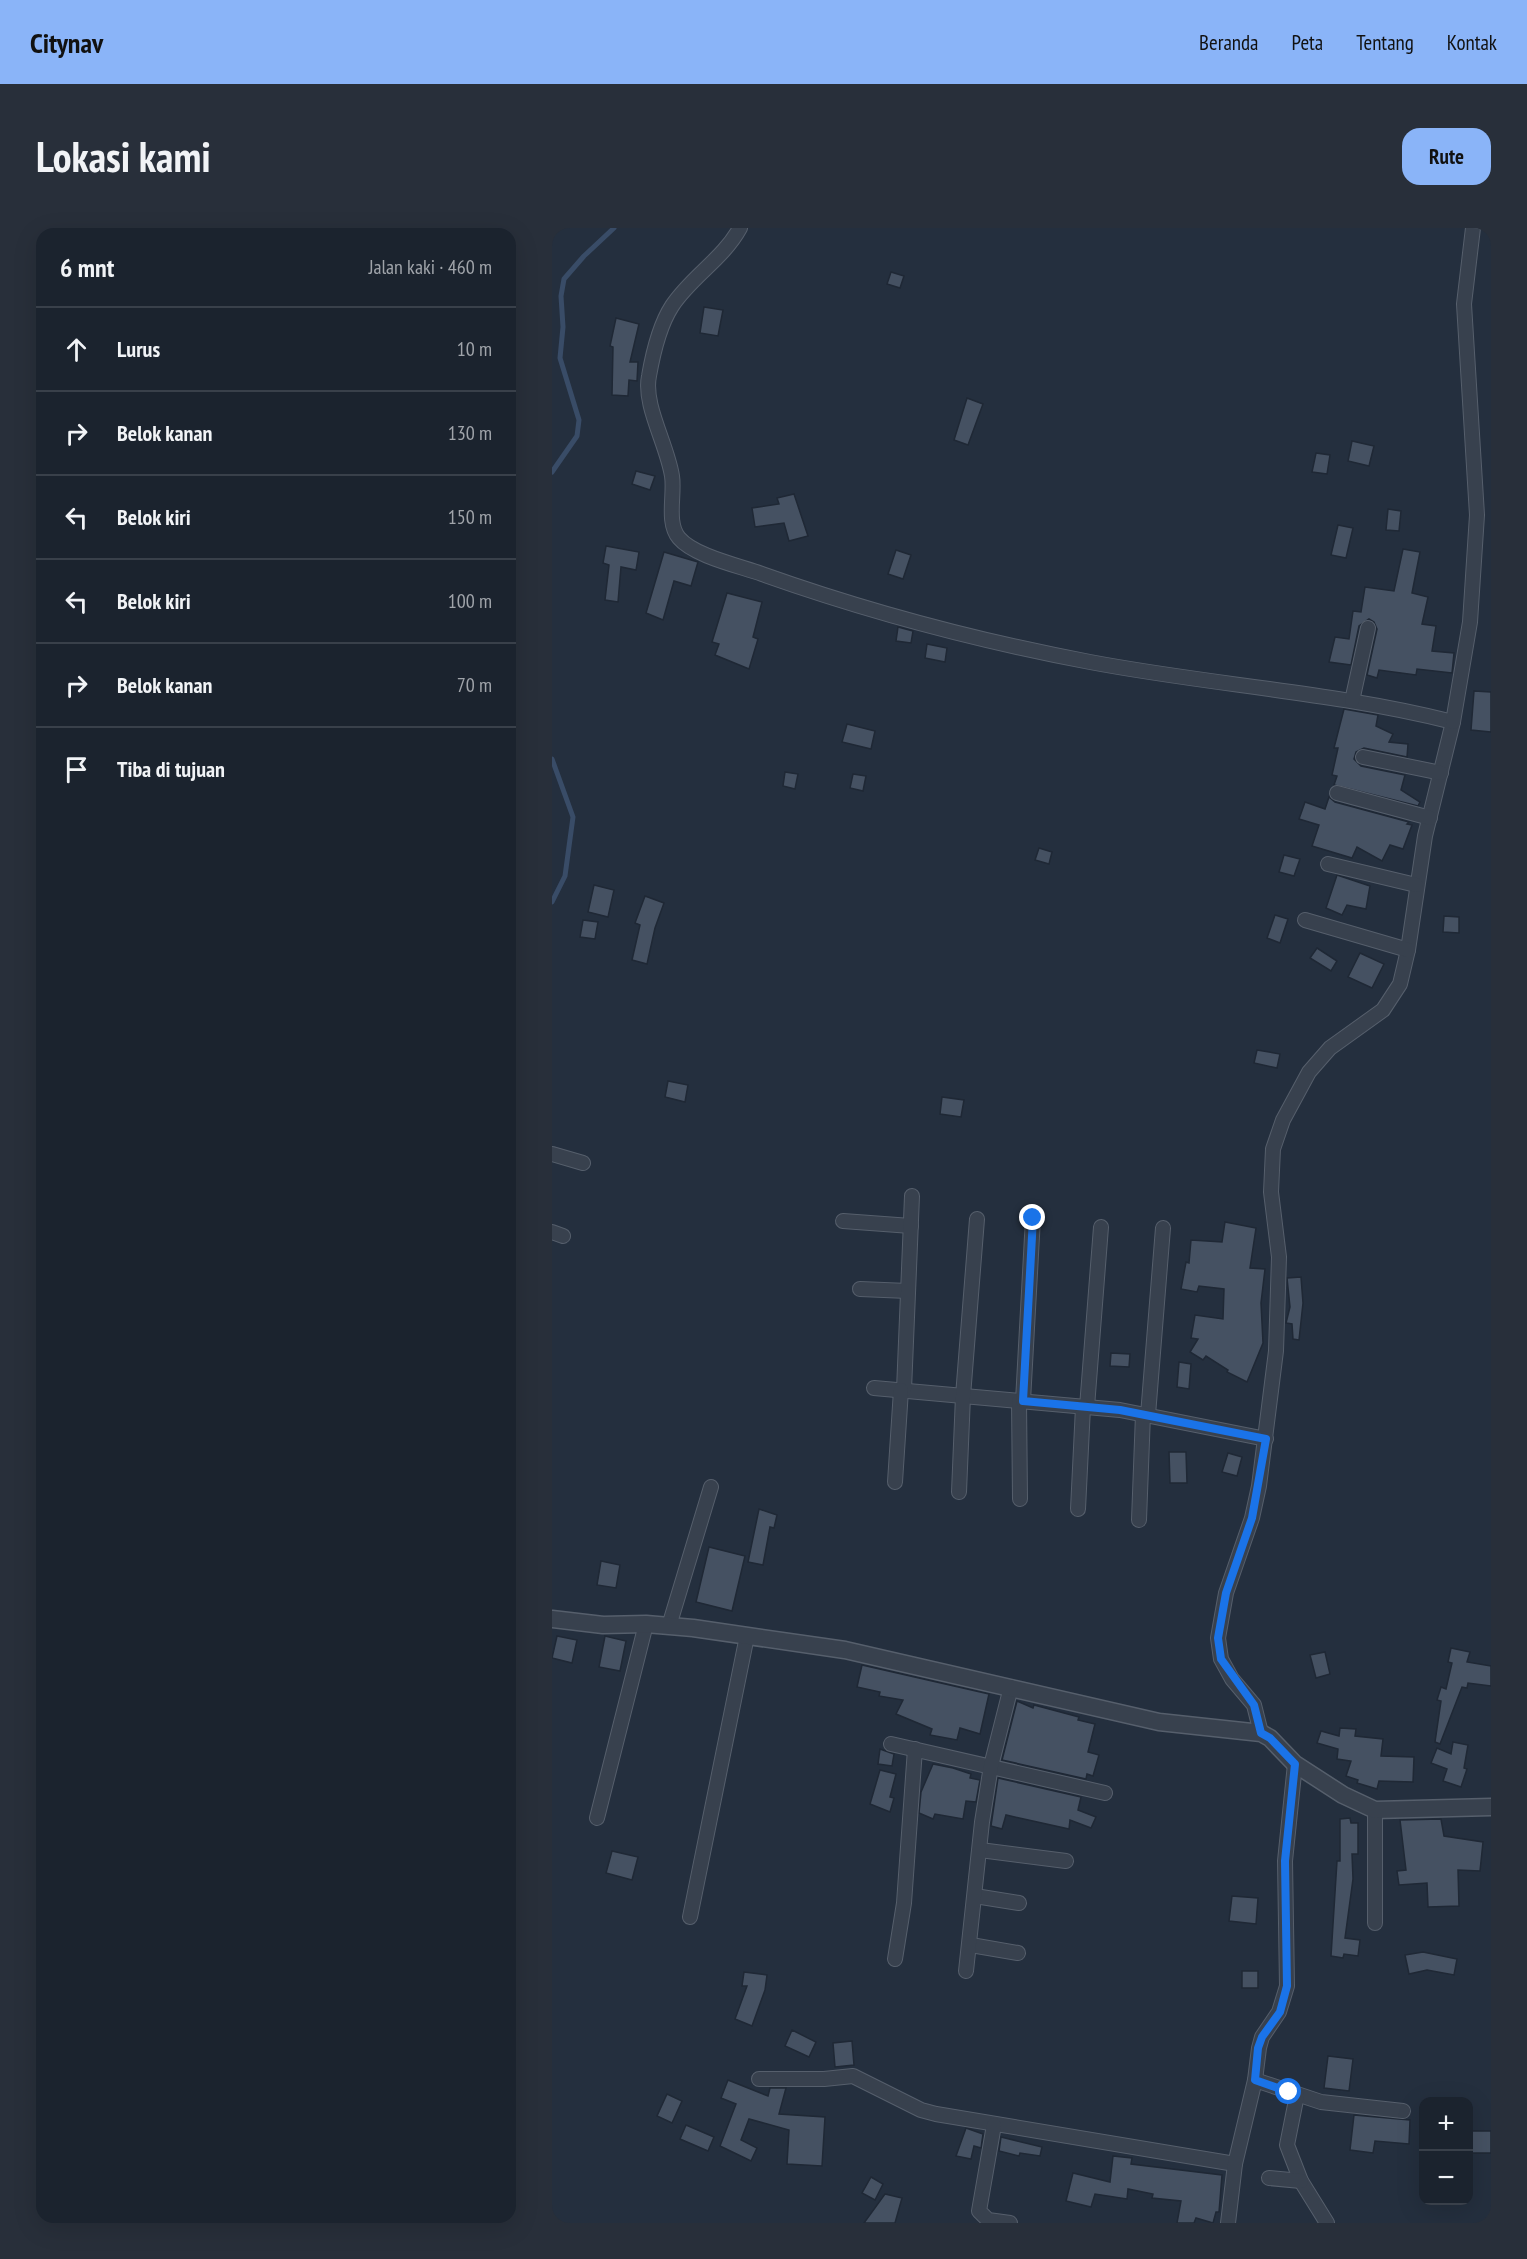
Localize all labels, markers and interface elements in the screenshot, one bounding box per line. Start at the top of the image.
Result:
text: Citynav [30,24,103,61]
text: Beranda [1199,29,1259,56]
text: Peta [1292,29,1323,56]
text: Tentang [1356,29,1414,56]
text: Kontak [1447,29,1497,56]
button: Rute [1402,128,1491,185]
text: Lokasi kami [36,129,211,184]
text: 6 mnt [60,251,114,284]
text: Jalan kaki · 460 m [369,254,492,280]
icon: ahead [60,333,93,366]
text: Lurus [117,335,160,363]
text: 10 m [457,336,492,362]
icon: right [60,417,93,450]
text: Belok kanan [117,419,212,447]
text: 130 m [448,420,492,446]
icon: left [60,501,93,534]
text: Belok kiri [117,503,191,531]
text: 150 m [448,504,492,530]
icon: left [60,585,93,618]
text: Belok kiri [117,587,191,615]
text: 100 m [448,588,492,614]
icon: right [60,669,93,702]
text: Belok kanan [117,671,212,699]
text: 70 m [457,672,492,698]
icon: arrive [60,753,93,786]
text: Tiba di tujuan [117,755,225,783]
route end [1019,1204,1045,1230]
route start [1275,2078,1301,2104]
map controls [1419,2097,1473,2205]
button: + [1419,2097,1473,2151]
button: − [1419,2151,1473,2205]

